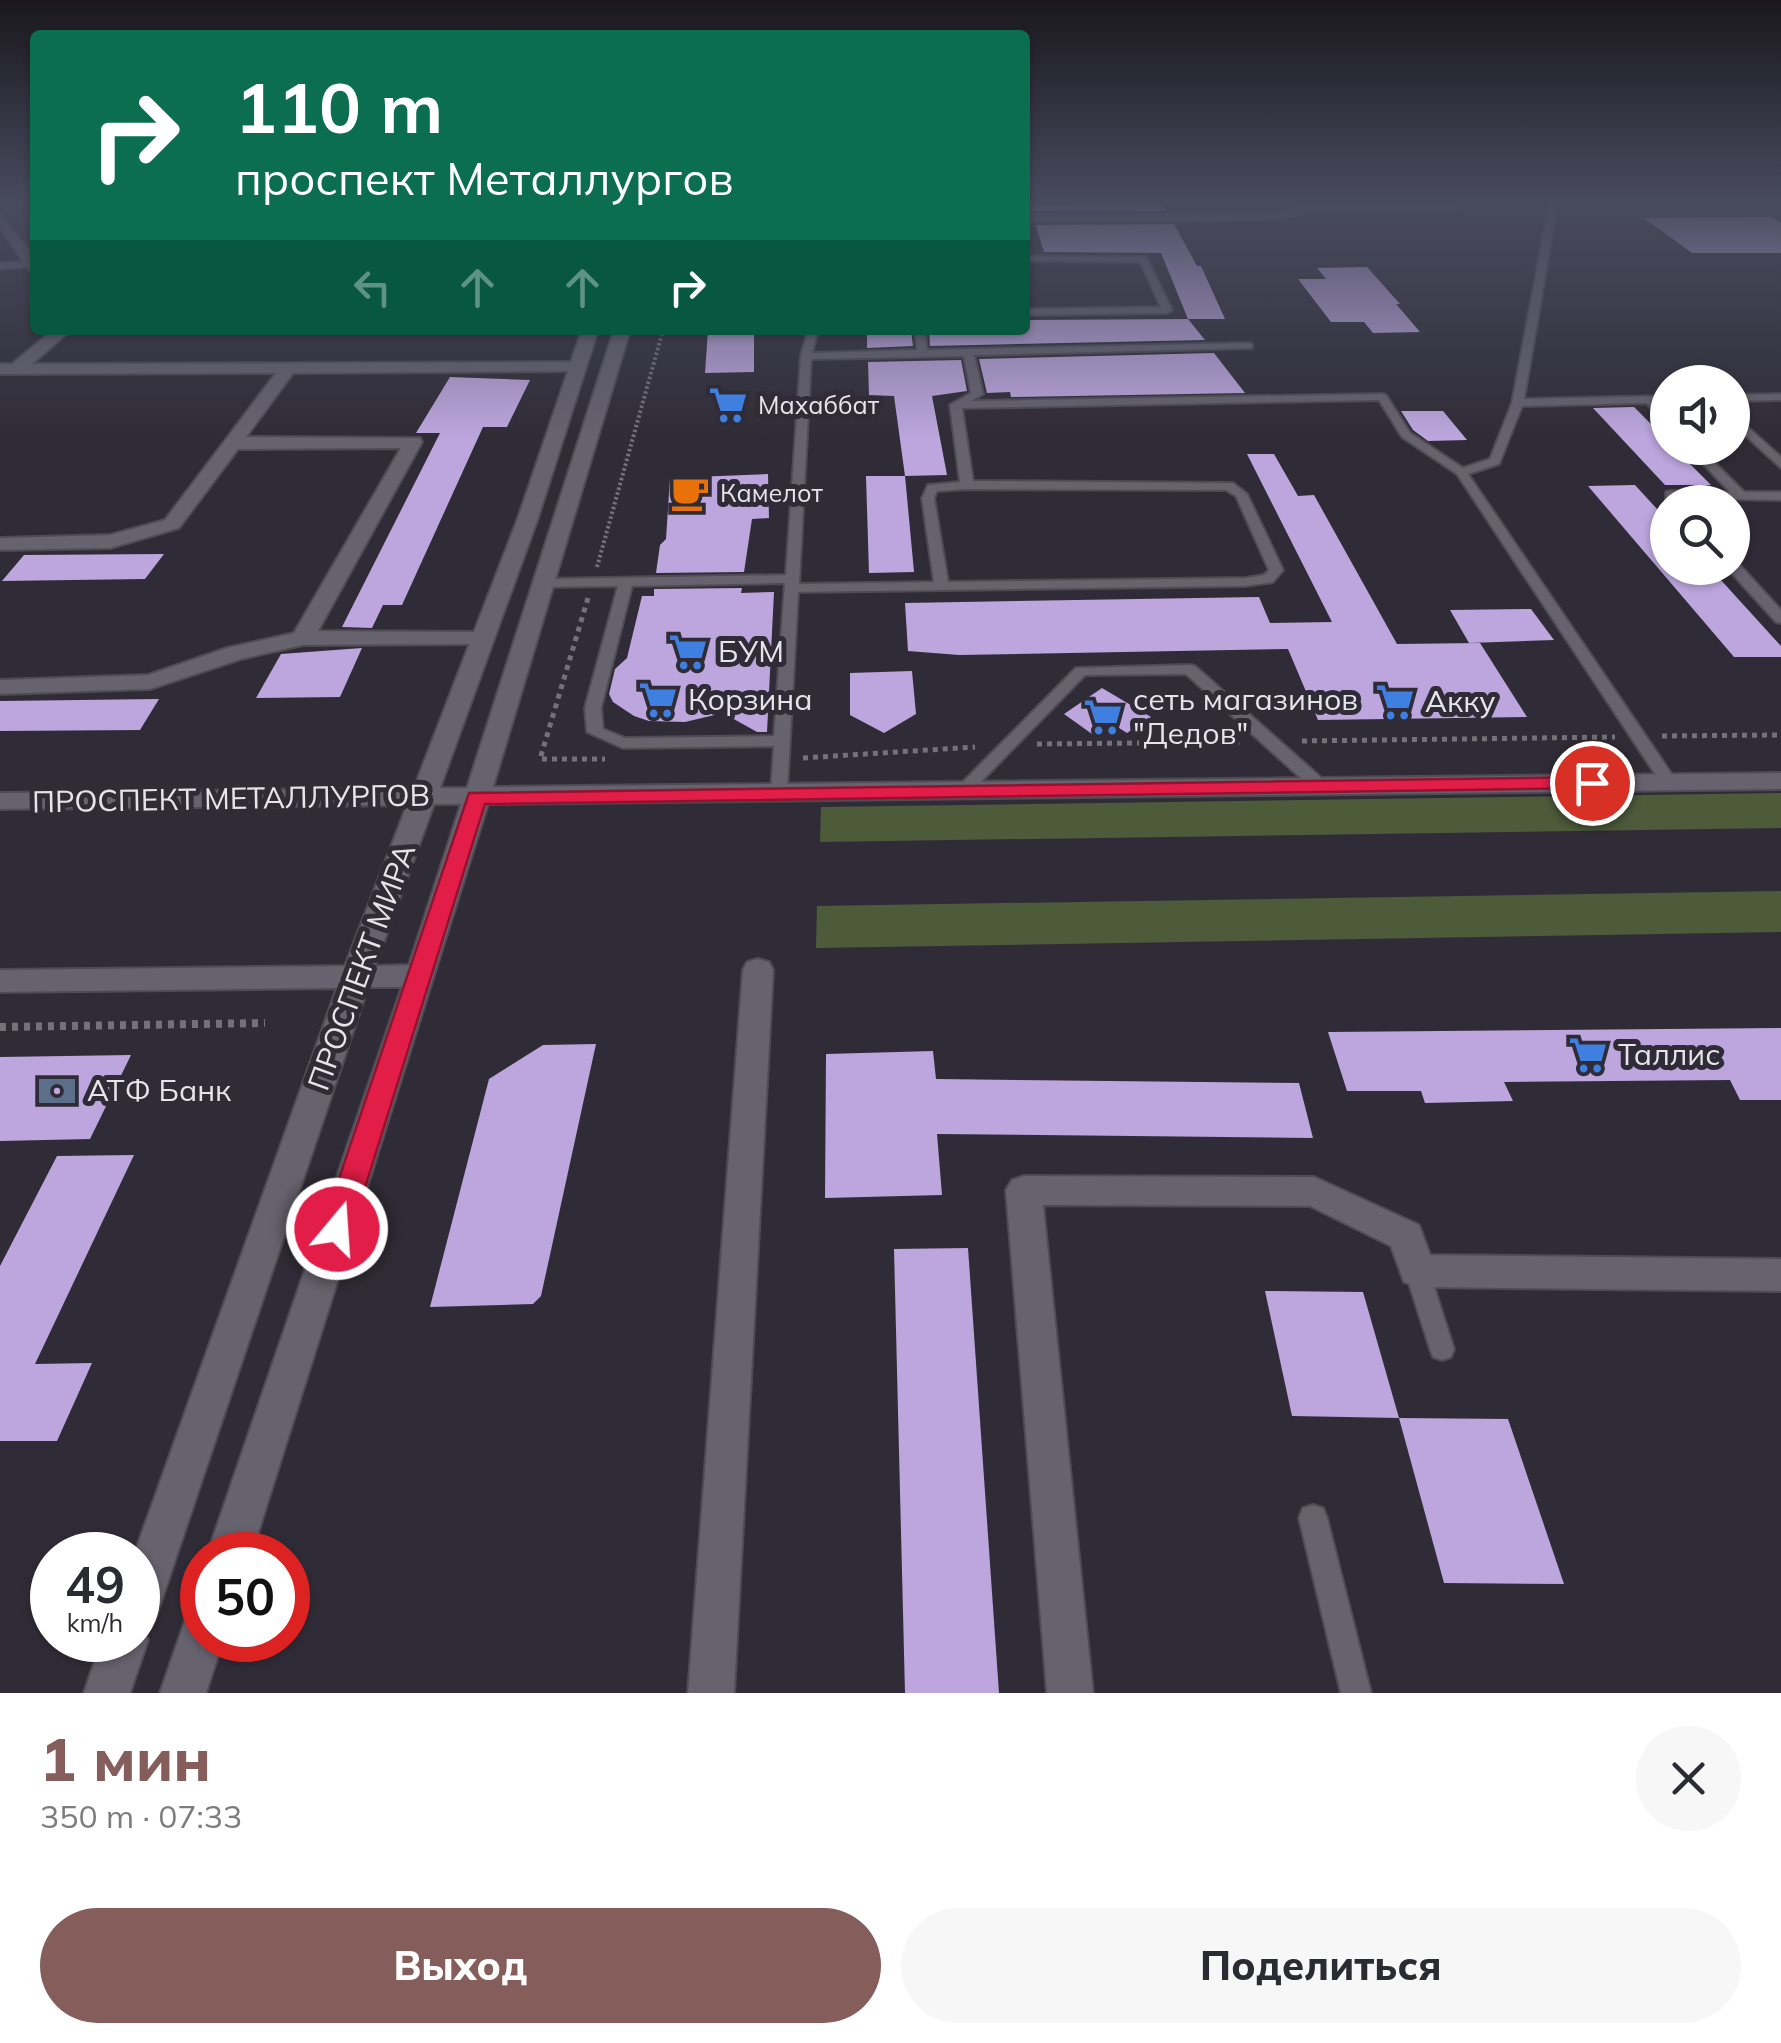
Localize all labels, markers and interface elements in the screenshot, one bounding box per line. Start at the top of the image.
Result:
text: 110 m [235,63,443,151]
icon: right [70,70,200,200]
text: проспект Металлургов [235,150,734,206]
icon: left [345,260,400,315]
icon: ahead [450,260,505,315]
icon: ahead [555,260,610,315]
icon: right [660,260,715,315]
map controls [1650,365,1750,585]
button: sound [1650,365,1750,465]
supermarket icon: Махаббат [707,384,749,426]
place label: Махаббат [758,389,880,420]
cafe icon: Камелот [669,472,711,514]
place label: Камелот [720,477,824,508]
button: search [1650,485,1750,585]
supermarket icon: БУМ [667,631,709,673]
place label: БУМ [718,632,784,670]
supermarket icon: Корзина [637,679,679,721]
place label: Корзина [688,680,813,718]
place label: сеть магазинов "Дедов" [1133,680,1358,752]
supermarket icon: Акку [1374,681,1416,723]
place label: Акку [1425,682,1496,720]
supermarket icon: сеть магазинов "Дедов" [1082,696,1124,738]
pin [1550,741,1635,826]
icon: arrive [1565,756,1620,811]
street label: ПРОСПЕКТ МЕТАЛЛУРГОВ [32,776,430,820]
street label: ПРОСПЕКТ МИРА [299,838,423,1095]
supermarket icon: Таллис [1567,1034,1609,1076]
place label: Таллис [1618,1035,1720,1073]
bank icon: АТФ Банк [36,1070,78,1112]
place label: АТФ Банк [87,1071,232,1109]
position arrow [285,1177,389,1281]
speed limit sign: 50 [180,1532,310,1662]
text: 49 [65,1553,125,1616]
text: km/h [67,1607,123,1638]
text: 1 мин [40,1721,211,1796]
button: close [1636,1726,1741,1831]
text: 350 m · 07:33 [40,1796,242,1836]
button: Выход [40,1908,881,2023]
button: Поделиться [901,1908,1741,2023]

